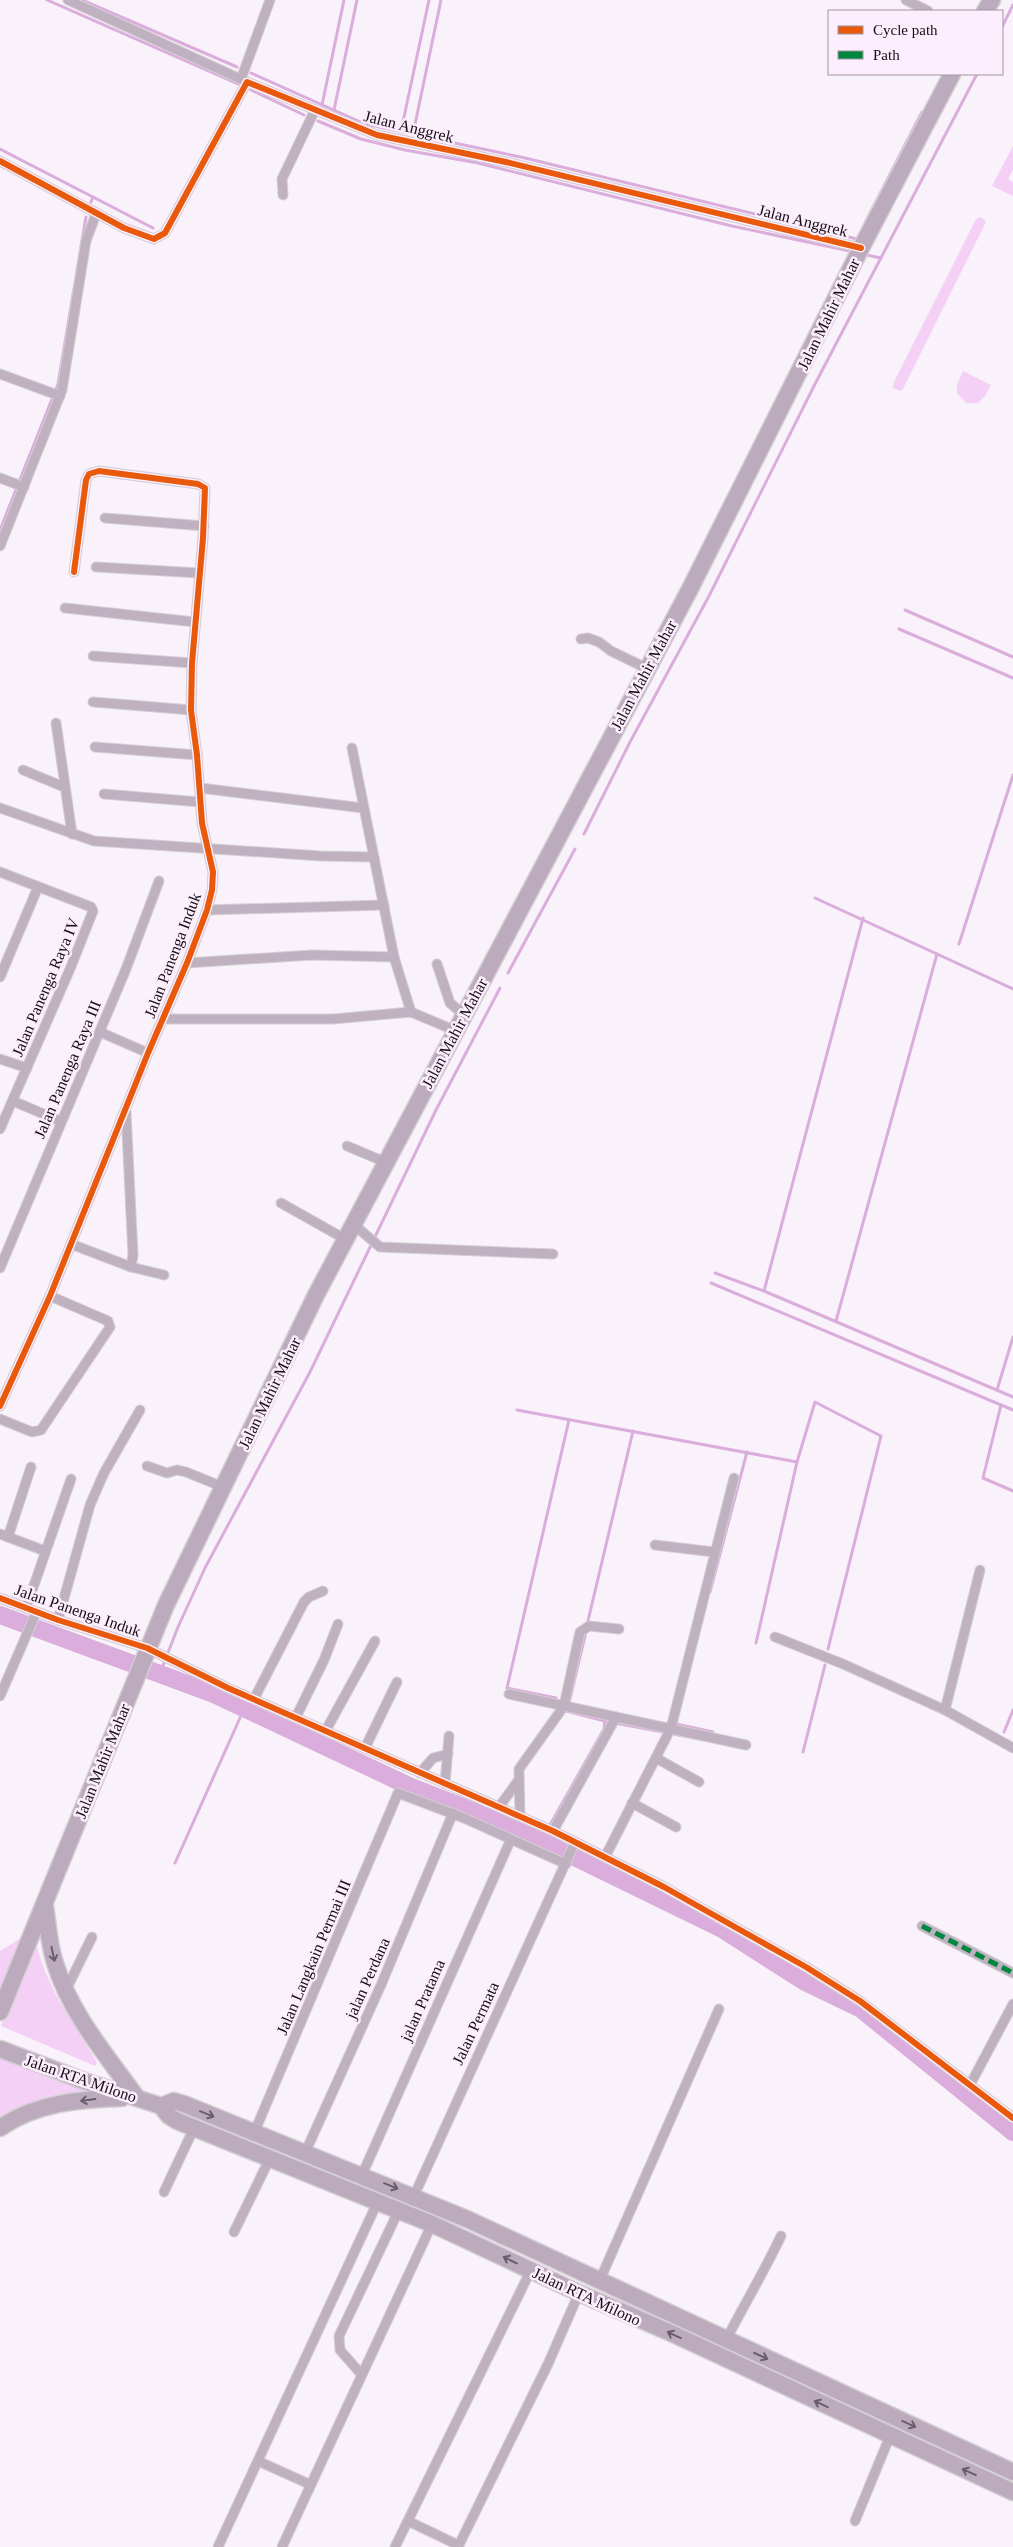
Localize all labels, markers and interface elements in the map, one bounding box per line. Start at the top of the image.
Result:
legend [828,10,1003,75]
text: Cycle path [873,22,938,38]
text: Path [873,47,900,63]
street label: Jalan Anggrek [362,107,456,147]
street label: Jalan Anggrek [756,201,850,241]
street label: Jalan Mahir Mahar [794,255,863,373]
street label: Jalan Mahir Mahar [607,617,680,733]
street label: Jalan Panenga Induk [141,890,205,1020]
street label: Jalan Panenga Raya IV [9,915,83,1059]
street label: Jalan Mahir Mahar [418,975,491,1091]
street label: Jalan Panenga Raya III [31,998,105,1141]
street label: Jalan Mahir Mahar [235,1334,304,1452]
street label: Jalan Panenga Induk [12,1581,143,1641]
street label: Jalan Mahir Mahar [72,1701,133,1821]
street label: Jalan Langkain Permai III [273,1877,355,2038]
street label: jalan Perdana [342,1935,394,2023]
one-way arrow [49,1946,58,1962]
street label: jalan Pratama [396,1957,449,2045]
street label: Jalan Permata [449,1979,502,2067]
street label: Jalan RTA Milono [23,2051,139,2106]
one-way arrow [81,2095,97,2105]
one-way arrow [199,2109,214,2119]
one-way arrow [383,2182,398,2192]
one-way arrow [503,2255,518,2264]
street label: Jalan RTA Milono [530,2264,643,2329]
one-way arrow [667,2330,682,2339]
one-way arrow [753,2352,768,2362]
one-way arrow [814,2398,829,2408]
one-way arrow [901,2420,916,2430]
one-way arrow [962,2466,977,2476]

